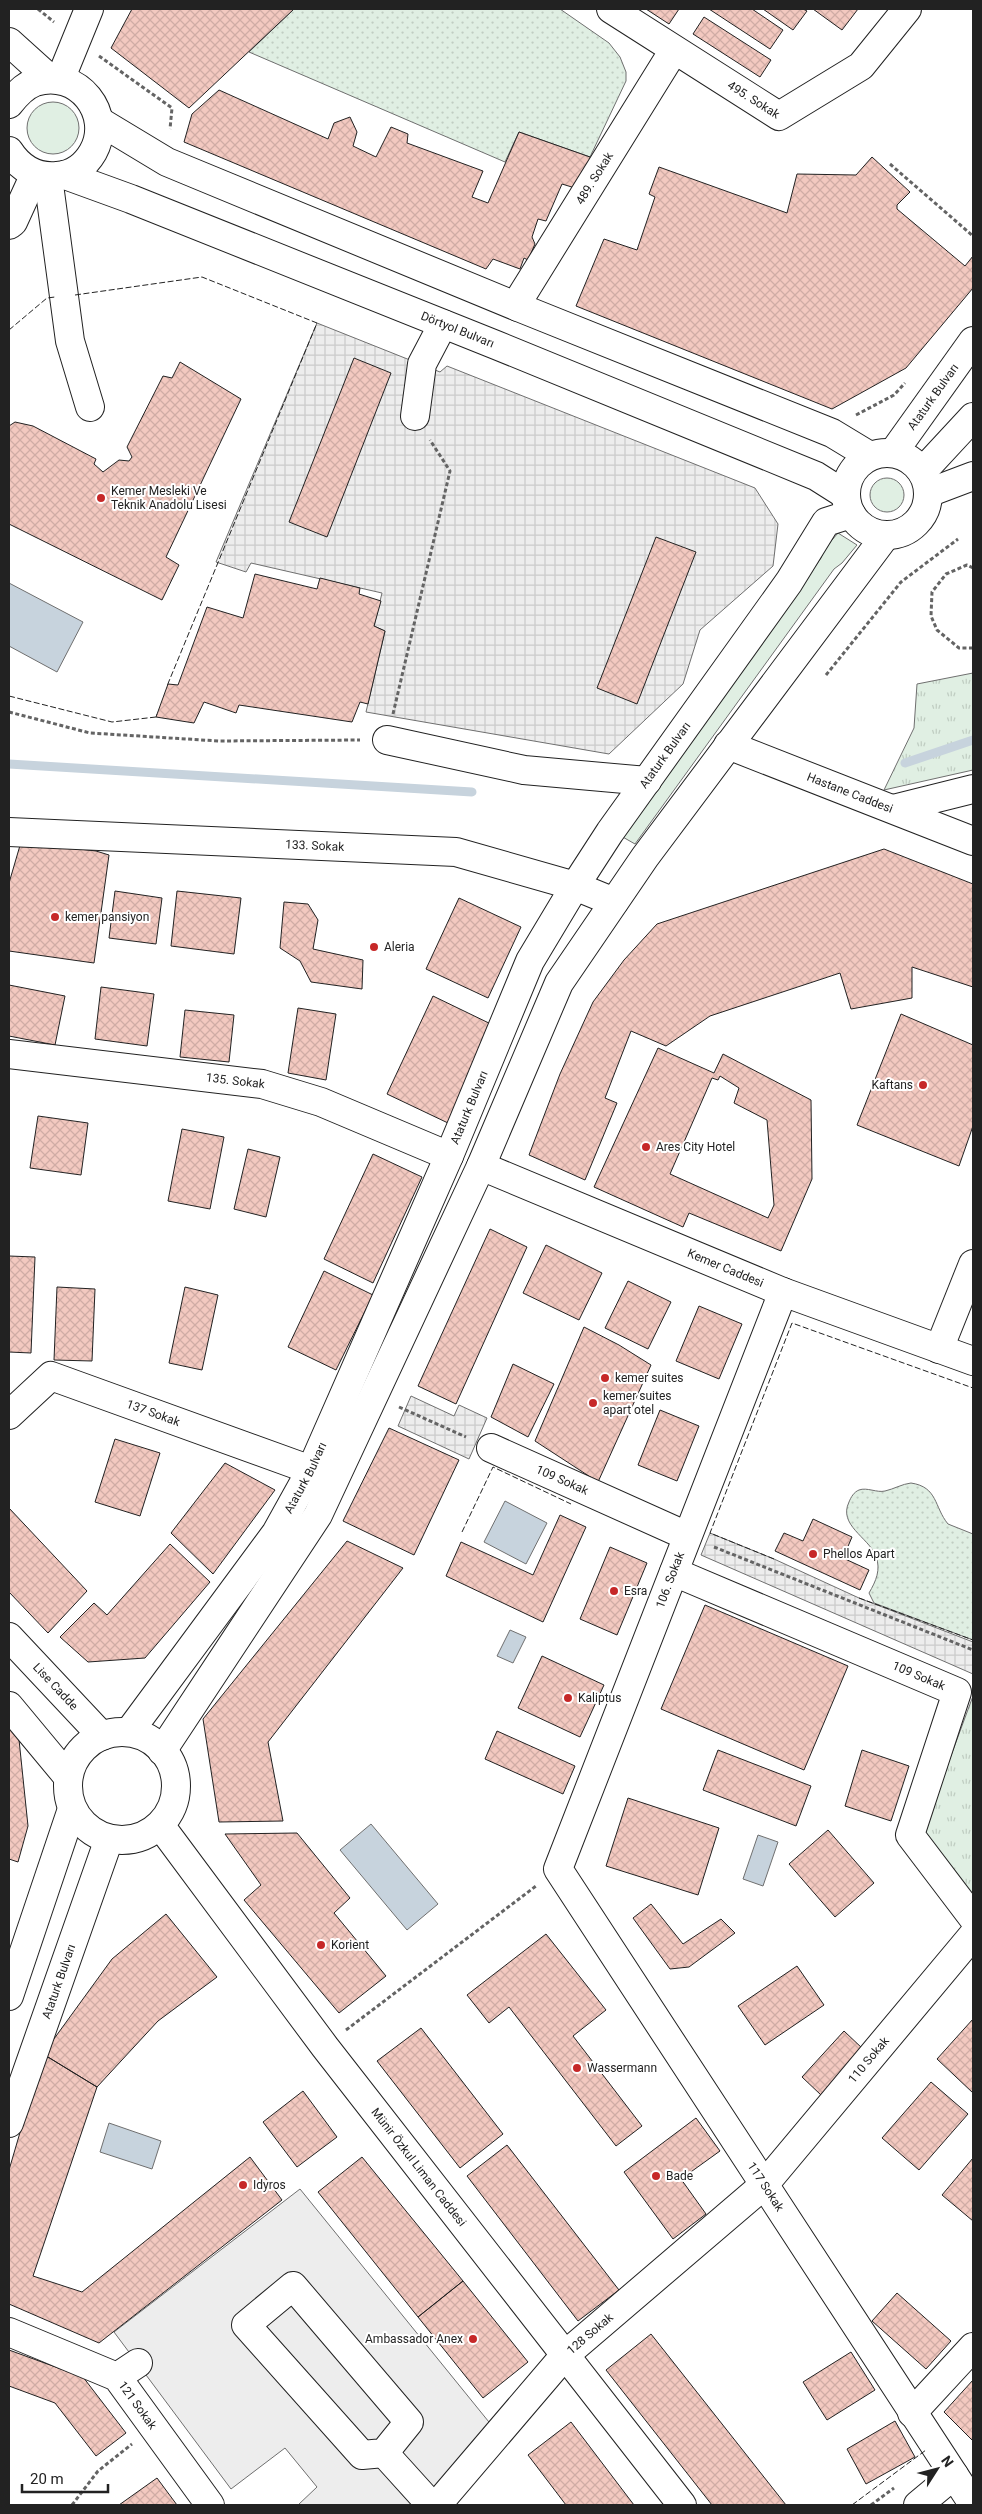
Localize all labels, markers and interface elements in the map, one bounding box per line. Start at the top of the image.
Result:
street label: 495. Sokak [725,78,783,122]
street label: 489. Sokak [573,149,616,207]
street label: Dörtyol Bulvarı [419,309,496,351]
street label: Ataturk Bulvarı [905,361,962,433]
place label: Kemer Mesleki Ve Teknik Anadolu Lisesi [111,484,227,512]
marker: Kemer Mesleki Ve Teknik Anadolu Lisesi [95,492,107,504]
street label: Ataturk Bulvarı [637,719,694,791]
street label: Hastane Caddesi [805,770,895,816]
street label: 133. Sokak [285,837,345,854]
place label: kemer pansiyon [65,910,149,924]
marker: kemer pansiyon [49,911,61,923]
place label: Aleria [384,940,415,954]
marker: Aleria [368,941,380,953]
street label: Ataturk Bulvarı [448,1069,491,1146]
street label: 135. Sokak [205,1070,266,1091]
place label: Kaftans [871,1078,913,1092]
marker: Kaftans [917,1079,929,1091]
place label: Ares City Hotel [656,1140,735,1154]
marker: Ares City Hotel [640,1141,652,1153]
street label: Kemer Caddesi [685,1246,766,1290]
place label: kemer suites [615,1371,683,1385]
marker: kemer suites [599,1372,611,1384]
place label: kemer suites apart otel [603,1389,671,1417]
street label: 137 Sokak [125,1397,183,1429]
marker: kemer suites apart otel [587,1397,599,1409]
street label: Ataturk Bulvarı [281,1440,329,1516]
street label: 109 Sokak [534,1462,591,1498]
place label: Phellos Apart [823,1547,895,1561]
marker: Phellos Apart [807,1548,819,1560]
street label: 106. Sokak [653,1549,687,1610]
place label: Esra [624,1584,647,1598]
marker: Esra [608,1585,620,1597]
street label: 109 Sokak [890,1658,948,1694]
street label: Lise Cadde [30,1660,81,1713]
place label: Kaliptus [578,1691,621,1705]
marker: Kaliptus [562,1692,574,1704]
place label: Korient [331,1938,369,1952]
marker: Korient [315,1939,327,1951]
street label: Ataturk Bulvarı [39,1942,78,2021]
street label: 110 Sokak [845,2033,892,2086]
place label: Wassermann [587,2061,657,2075]
marker: Wassermann [571,2062,583,2074]
street label: Münir Özkul Liman Caddesi [368,2105,469,2229]
street label: 117 Sokak [745,2160,787,2215]
place label: Bade [666,2169,693,2183]
marker: Bade [650,2170,662,2182]
place label: Idyros [253,2178,286,2192]
marker: Idyros [237,2179,249,2191]
street label: 128 Sokak [564,2310,616,2357]
place label: Ambassador Anex [365,2332,463,2346]
marker: Ambassador Anex [467,2333,479,2345]
street label: 121 Sokak [115,2379,160,2433]
north arrow [912,2444,962,2494]
text: N [938,2453,957,2470]
scale bar [22,2462,109,2494]
text: 20 m [30,2470,64,2488]

